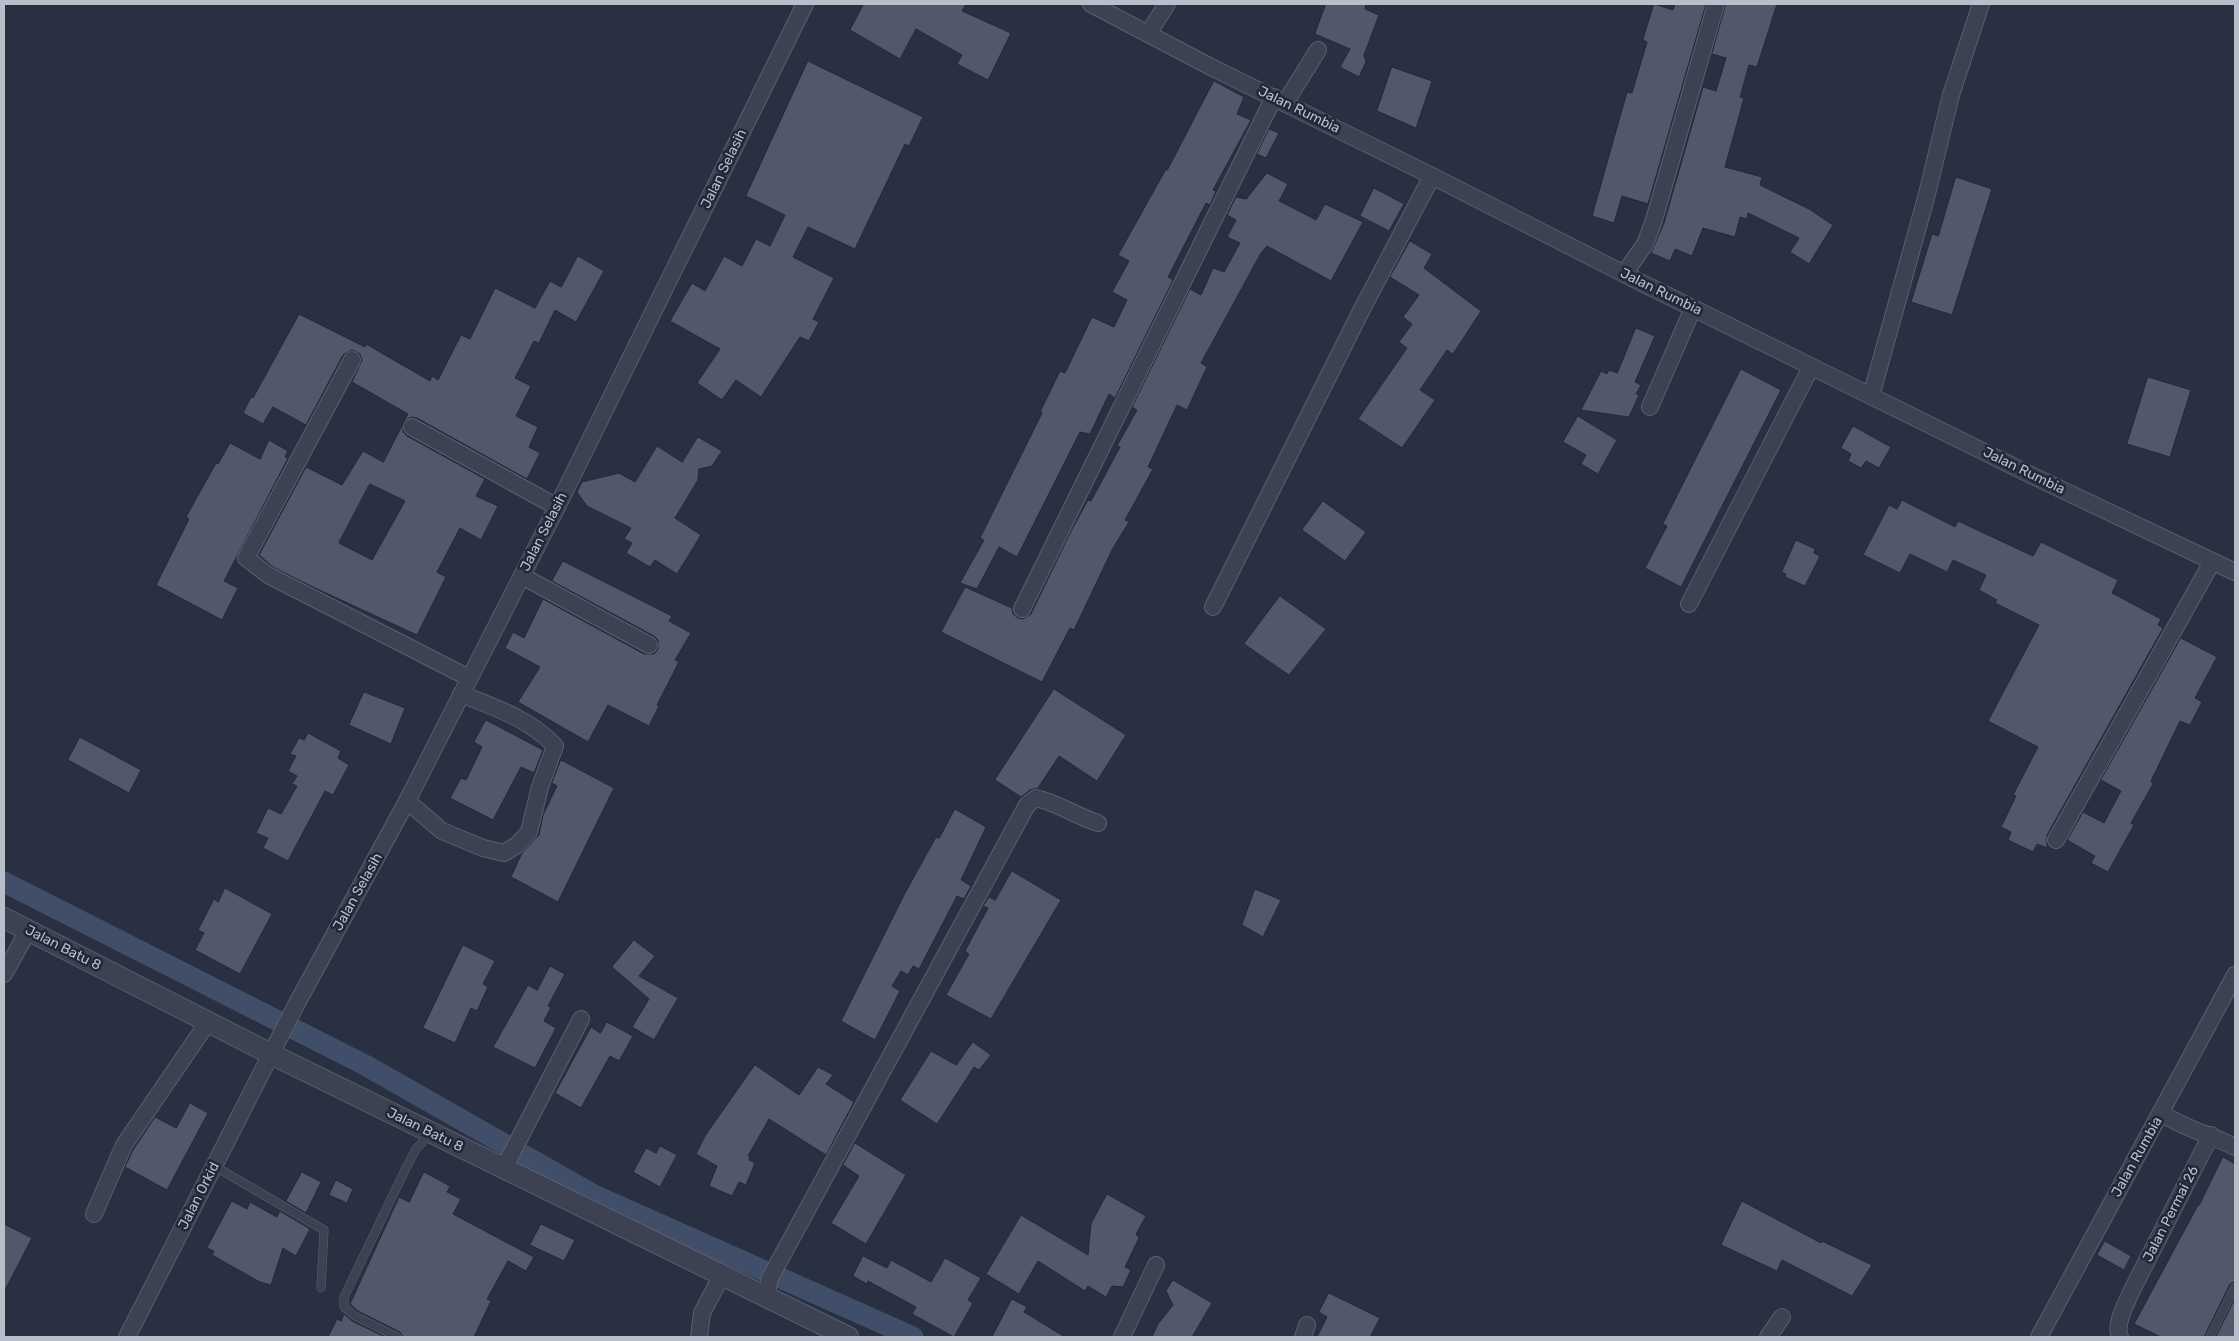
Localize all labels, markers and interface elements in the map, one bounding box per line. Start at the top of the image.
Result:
street label: Jalan Rumbia [1255,83,1343,137]
street label: Jalan Selasih [698,127,750,211]
street label: Jalan Rumbia [1617,265,1705,319]
street label: Jalan Rumbia [1980,444,2068,498]
street label: Jalan Selasih [517,490,571,574]
street label: Jalan Selasih [330,850,386,934]
street label: Jalan Batu 8 [22,922,104,974]
street label: Jalan Batu 8 [384,1104,466,1156]
street label: Jalan Rumbia [2108,1114,2166,1200]
street label: Jalan Orkid [175,1160,223,1232]
street label: Jalan Permai 26 [2140,1163,2202,1265]

